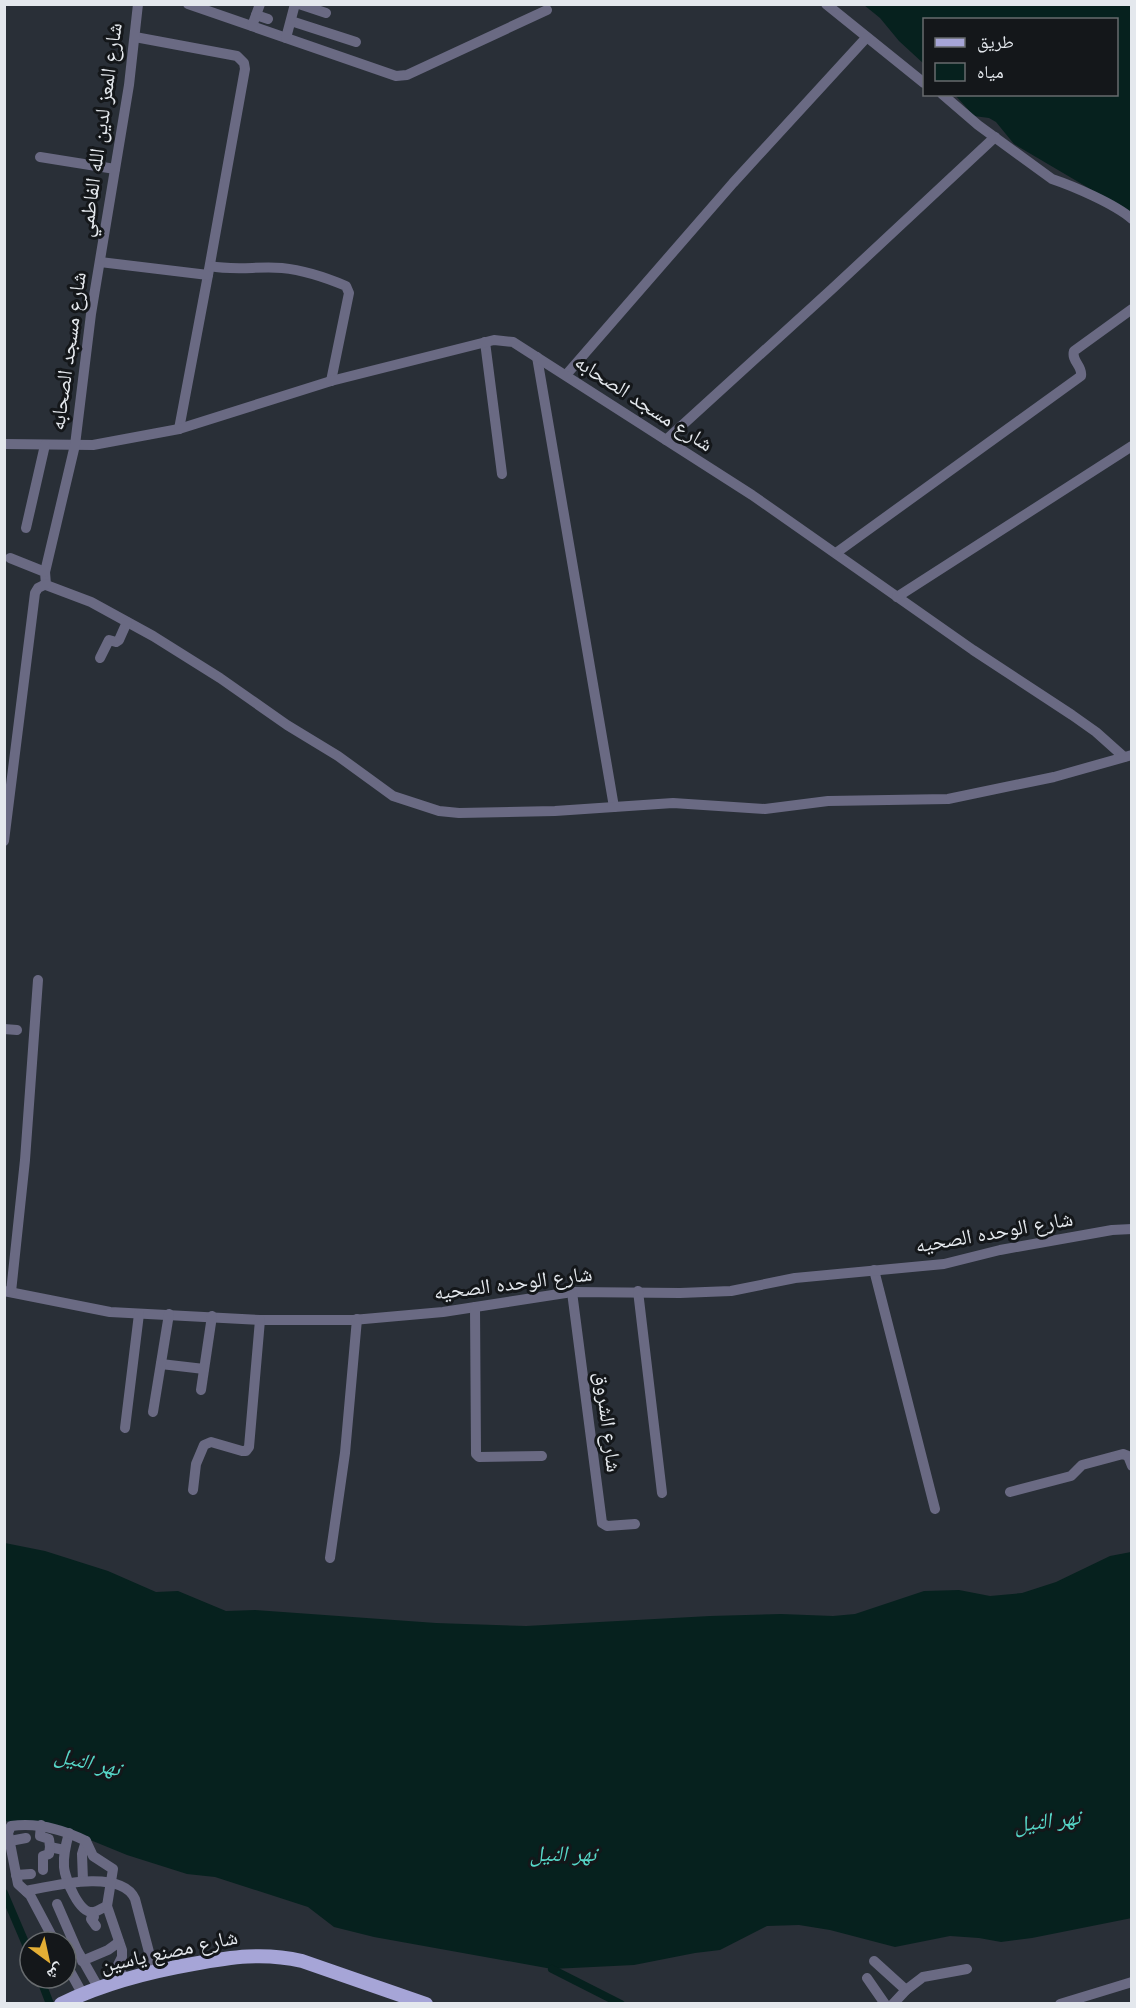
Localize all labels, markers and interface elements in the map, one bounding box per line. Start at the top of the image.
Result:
legend [923,18,1118,96]
street label: شارع المعز لدين الله الفاطمي [73,21,131,239]
text: طريق [977,32,1014,53]
text: مياه [977,62,1004,82]
street label: شارع مسجد الصحابه [45,270,92,432]
street label: شارع مسجد الصحابه [570,350,717,457]
street label: شارع الوحده الصحيه [913,1206,1075,1259]
street label: شارع الوحده الصحيه [432,1261,594,1306]
street label: شارع الشروق [589,1370,626,1474]
water label: نهر النيل [52,1742,126,1783]
water label: نهر النيل [1012,1804,1085,1838]
water label: نهر النيل [530,1841,600,1867]
street label: شارع مصنع ياسين [98,1925,240,1978]
north arrow [18,1930,78,1990]
text: ش [44,1960,68,1984]

